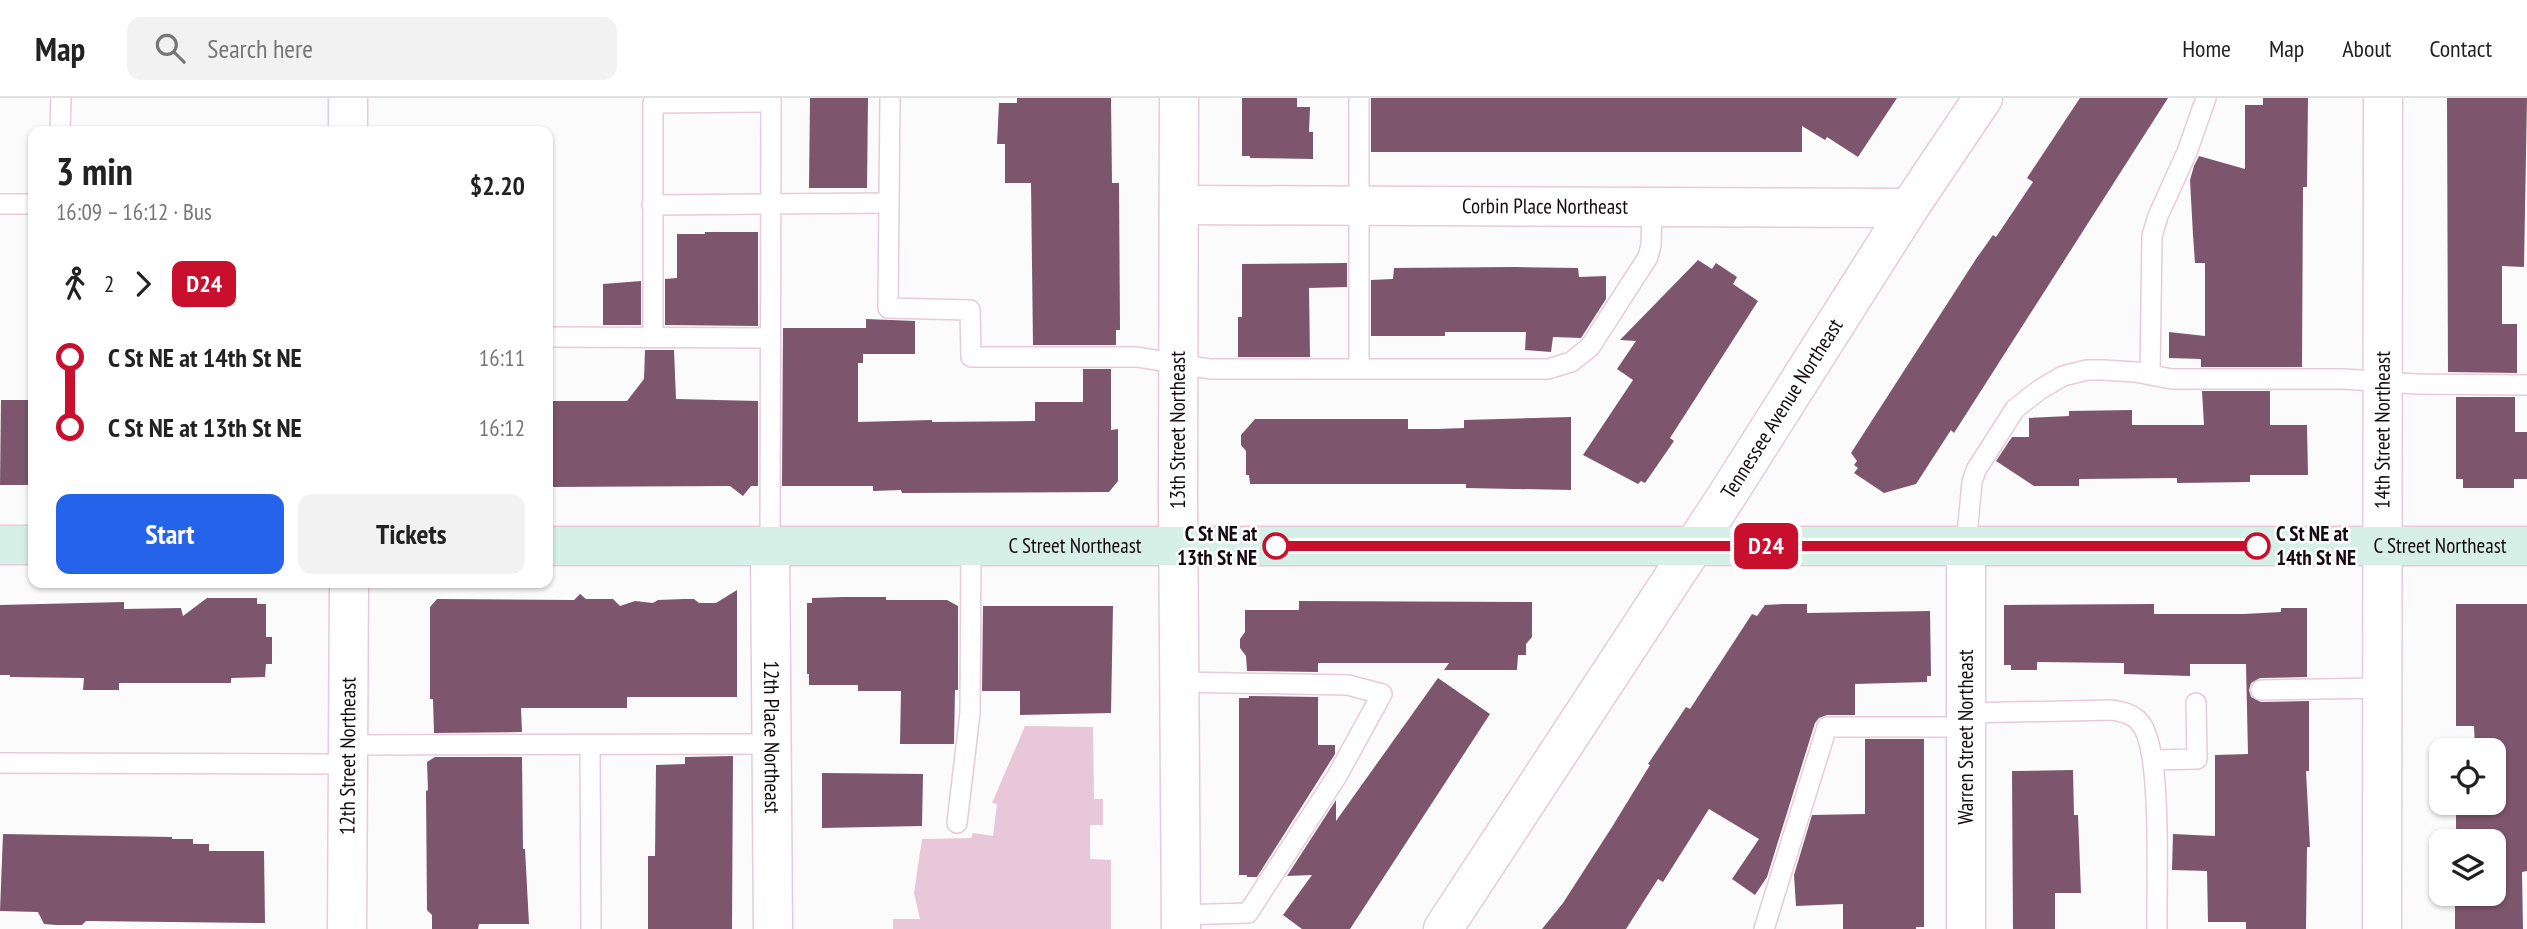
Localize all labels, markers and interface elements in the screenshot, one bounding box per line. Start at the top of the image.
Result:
search box [127,17,617,80]
text: Map [35,27,85,70]
icon: search [151,29,189,67]
text: Search here [207,32,313,65]
text: Home [2182,33,2231,64]
text: Map [2269,33,2304,64]
text: About [2342,33,2391,64]
text: Contact [2429,33,2492,64]
text: 3 min [56,146,133,195]
text: $2.20 [470,169,525,202]
street label: Corbin Place Northeast [1462,192,1628,220]
text: 16:09 – 16:12 · Bus [56,197,212,226]
icon: walk [56,265,94,303]
icon: forward [124,265,162,303]
text: D24 [186,268,222,299]
text: 2 [104,269,114,298]
street label: Tennessee Avenue Northeast [1715,313,1849,503]
text: C St NE at 14th St NE [108,341,302,374]
text: 16:11 [479,343,525,372]
street label: 13th Street Northeast [1164,351,1191,509]
street label: 14th Street Northeast [2369,351,2396,509]
text: C St NE at 13th St NE [108,411,302,444]
text: 16:12 [479,413,525,442]
button: Start [56,494,284,574]
button: Tickets [298,494,525,574]
place label: C St NE at 13th St NE [1177,520,1257,571]
place label: C St NE at 14th St NE [2276,520,2356,571]
line badge: D24 [1726,523,1806,569]
text: D24 [1748,530,1784,561]
street label: C Street Northeast [1008,532,1142,559]
street label: C Street Northeast [2373,532,2507,559]
marker: C St NE at 13th St NE [1263,533,1289,559]
marker: C St NE at 14th St NE [2244,533,2270,559]
street label: Warren Street Northeast [1952,649,1979,825]
street label: 12th Place Northeast [758,660,786,814]
street label: 12th Street Northeast [334,677,361,835]
map controls [2429,738,2506,906]
button: locate [2429,738,2506,815]
button: layers [2429,829,2506,906]

